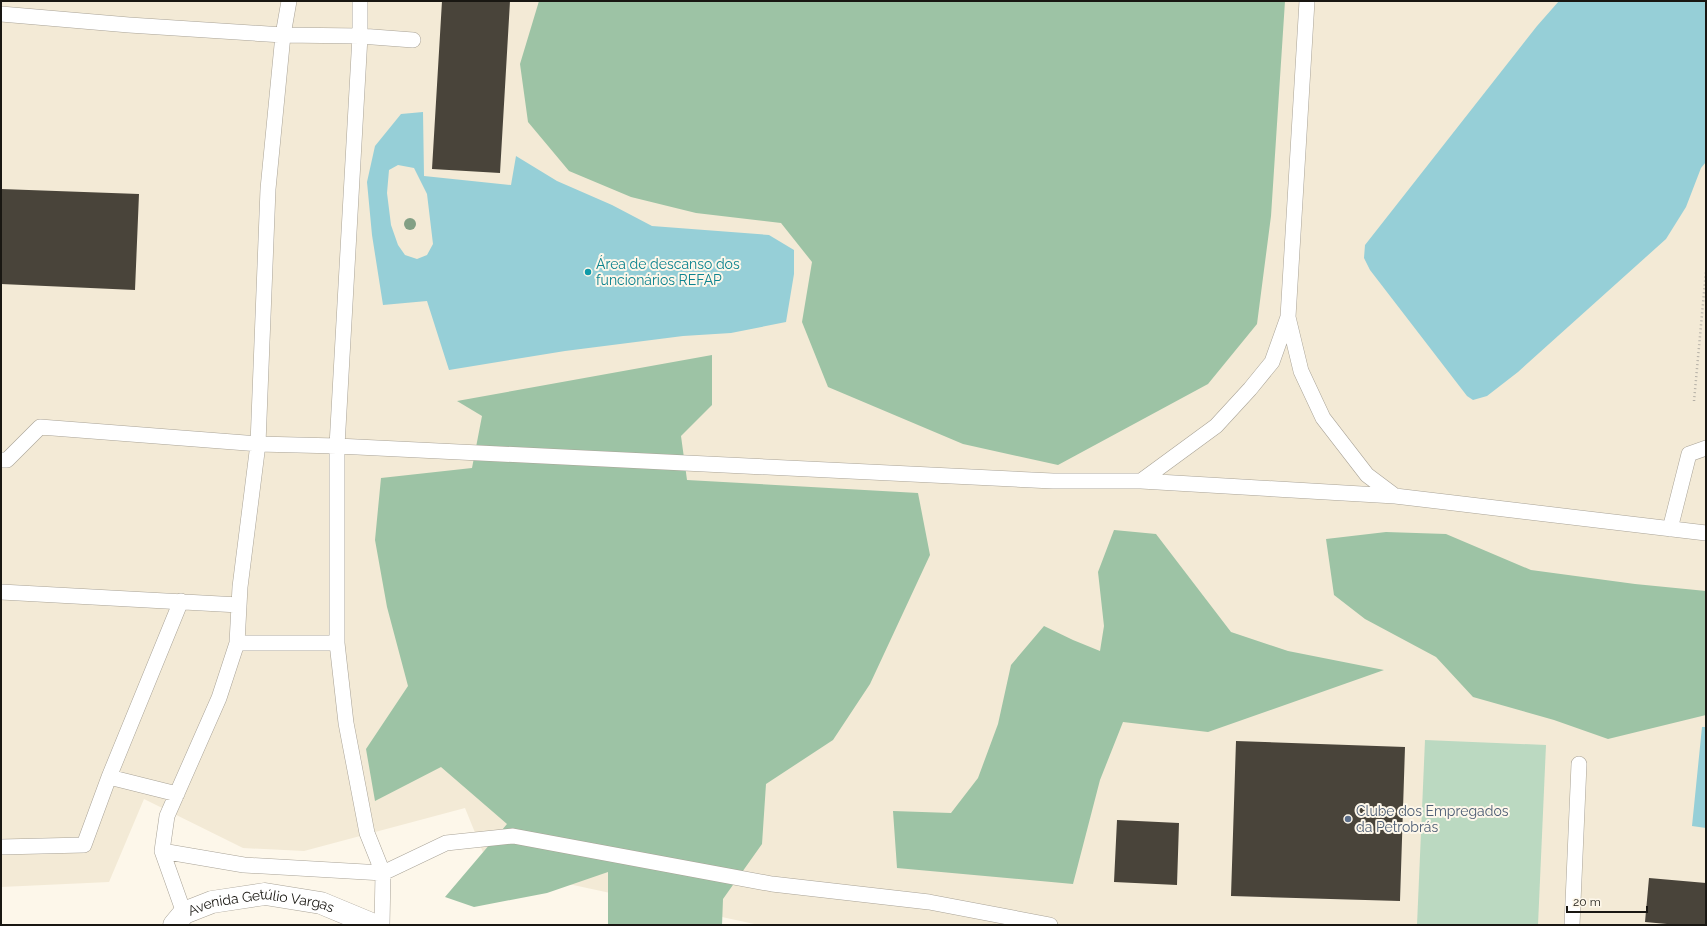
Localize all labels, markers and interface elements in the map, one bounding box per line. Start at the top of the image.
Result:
place label: Área de descanso dos funcionários REFAP [596,255,740,288]
marker: Área de descanso dos funcionários REFAP [583,267,593,277]
place label: Clube dos Empregados da Petrobrás [1356,803,1509,835]
marker: Clube dos Empregados da Petrobrás [1343,814,1353,824]
street label: Avenida Getúlio Vargas [185,886,337,919]
scale bar [1567,888,1647,914]
text: 20 m [1573,895,1601,909]

